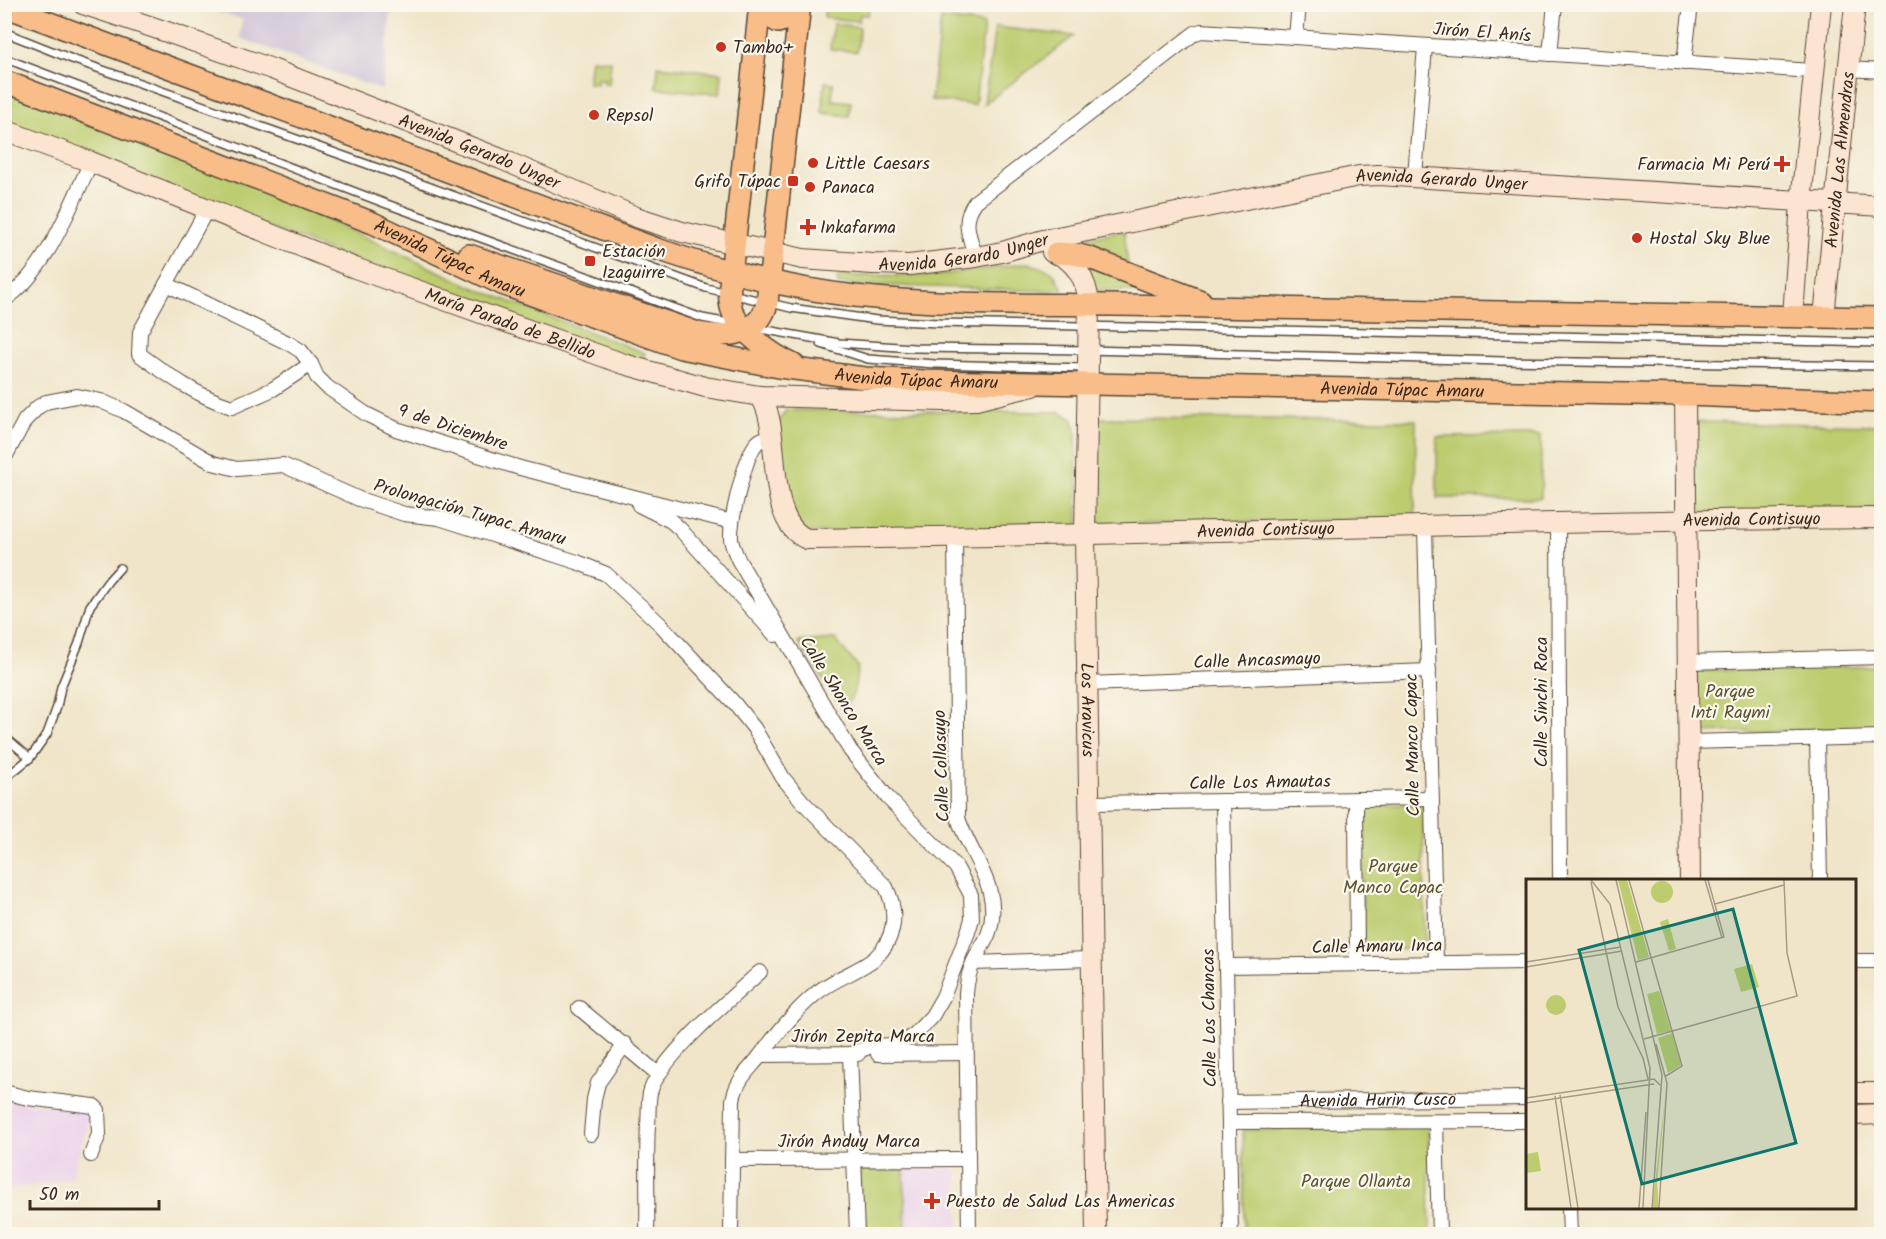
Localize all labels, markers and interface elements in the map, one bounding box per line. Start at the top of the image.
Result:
street label: Jirón El Anís [1432,16,1532,51]
place label: Tambo+ [733,34,794,63]
marker: Tambo+ [714,40,728,54]
street label: Avenida Las Almendras [1818,70,1864,249]
place label: Repsol [606,102,654,131]
street label: Avenida Gerardo Unger [394,107,565,199]
marker: Repsol [587,108,601,122]
place label: Little Caesars [825,150,930,179]
place label: Farmacia Mi Perú [1637,151,1770,180]
marker: Little Caesars [806,156,820,170]
marker: Farmacia Mi Perú [1775,157,1789,171]
street label: Avenida Gerardo Unger [1355,162,1529,200]
place label: Grifo Túpac [694,168,781,197]
marker: Grifo Túpac [786,174,800,188]
place label: Panaca [822,174,875,203]
marker: Panaca [803,180,817,194]
street label: Avenida Túpac Amaru [368,212,529,307]
place label: Inkafarma [820,214,896,243]
marker: Inkafarma [801,220,815,234]
place label: Hostal Sky Blue [1649,225,1770,254]
street label: Avenida Gerardo Unger [878,226,1052,281]
marker: Hostal Sky Blue [1630,231,1644,245]
place label: Estación Izaguirre [602,238,666,288]
marker: Estación Izaguirre [583,254,597,268]
street label: María Parado de Bellido [420,281,599,369]
street label: Avenida Túpac Amaru [832,361,999,398]
street label: Avenida Túpac Amaru [1320,375,1485,407]
street label: 9 de Diciembre [394,397,511,460]
street label: Prolongación Tupac Amaru [370,472,570,555]
street label: Avenida Contisuyo [1682,505,1821,536]
street label: Avenida Contisuyo [1196,515,1335,547]
street label: Calle Shonco Marca [791,631,894,773]
street label: Calle Sinchi Roca [1528,636,1557,768]
street label: Calle Ancasmayo [1193,645,1321,678]
street label: Los Aravicus [1071,662,1101,758]
street label: Calle Manco Capac [1398,673,1429,817]
park label: Parque Inti Raymi [1690,678,1771,728]
street label: Calle Collasuyo [926,709,959,823]
street label: Calle Los Amautas [1189,768,1331,799]
park label: Parque Manco Capac [1343,853,1443,903]
inset map [1526,879,1856,1209]
street label: Calle Amaru Inca [1312,932,1443,963]
street label: Calle Los Chancas [1195,948,1226,1088]
street label: Jirón Zepita Marca [791,1023,935,1052]
street label: Avenida Hurin Cusco [1300,1086,1456,1117]
street label: Jirón Anduy Marca [778,1128,920,1157]
park label: Parque Ollanta [1301,1168,1411,1197]
scale bar [30,1173,159,1211]
text: 50 m [39,1181,79,1210]
place label: Puesto de Salud Las Americas [946,1188,1175,1217]
marker: Puesto de Salud Las Americas [923,1192,941,1210]

